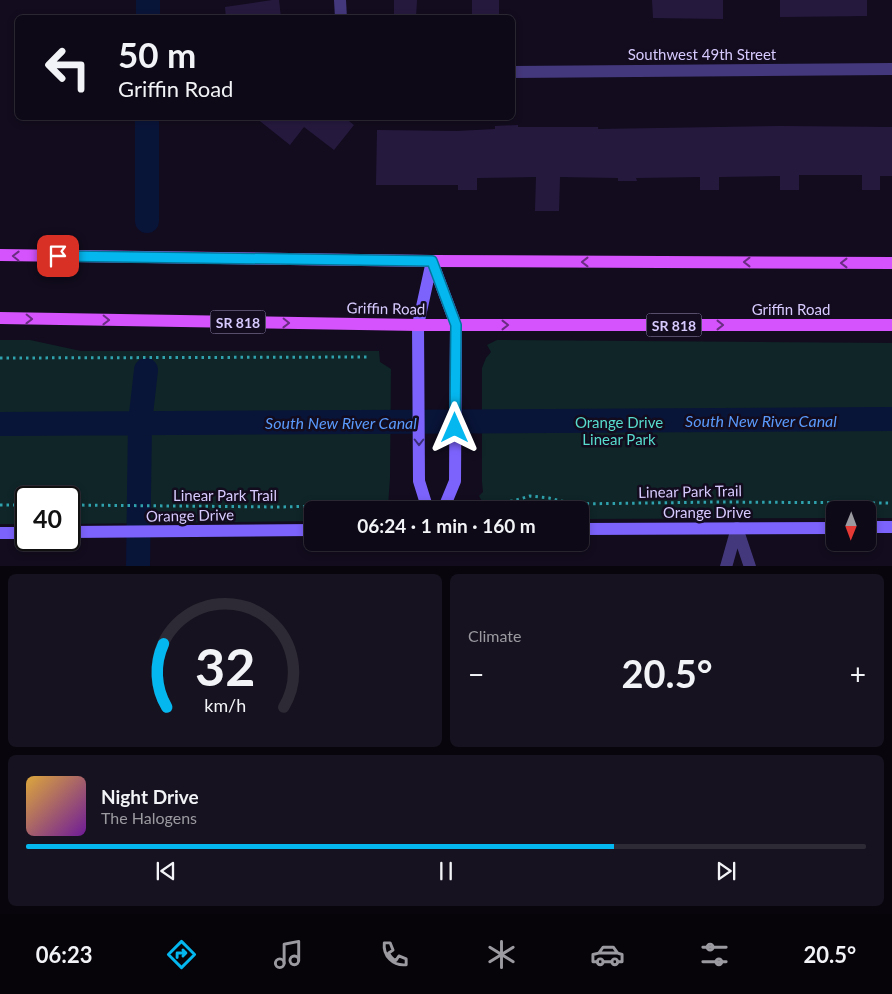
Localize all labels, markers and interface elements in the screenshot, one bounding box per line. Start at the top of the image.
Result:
text: 50 m [118,33,196,75]
icon: left [35,35,100,100]
street label: Southwest 49th Street [628,45,777,63]
text: Griffin Road [118,75,233,102]
pin [37,235,79,277]
icon: arrive [44,242,72,270]
one-way arrow [12,251,20,261]
one-way arrow [580,257,588,267]
one-way arrow [743,257,750,267]
one-way arrow [840,258,848,268]
street label: Griffin Road [346,298,426,318]
street label: Griffin Road [752,300,830,318]
road number: SR 818 [210,311,266,334]
one-way arrow [25,314,33,324]
road number: SR 818 [646,314,702,336]
one-way arrow [102,315,110,325]
one-way arrow [282,318,290,328]
one-way arrow [502,320,509,330]
one-way arrow [716,320,724,330]
position arrow [428,401,480,453]
water label: South New River Canal [685,411,837,430]
water label: South New River Canal [265,413,417,432]
park label: Orange Drive Linear Park [575,413,663,448]
one-way arrow [414,438,424,446]
street label: Linear Park Trail [638,481,742,501]
speed limit sign: 40 [15,486,80,551]
street label: Linear Park Trail [173,486,277,504]
north arrow [826,501,876,551]
map controls [826,501,876,551]
street label: Orange Drive [663,503,751,521]
street label: Orange Drive [146,505,234,525]
text: 06:24 · 1 min · 160 m [357,514,536,537]
text: Climate [468,626,521,645]
text: 32 [195,635,255,697]
text: 20.5° [622,650,712,696]
text: − [468,657,484,691]
text: + [850,657,866,691]
text: km/h [204,694,246,716]
text: Night Drive [101,785,199,808]
text: The Halogens [101,808,197,827]
icon: previous [152,857,180,885]
icon: pause [432,857,460,885]
icon: next [712,857,740,885]
icon: directions [164,937,199,972]
icon: music [271,937,306,972]
icon: phone [377,937,412,972]
icon: climate [484,937,519,972]
icon: car [590,937,625,972]
icon: filters [697,937,732,972]
text: 06:23 [36,941,93,968]
text: 20.5° [804,941,856,968]

